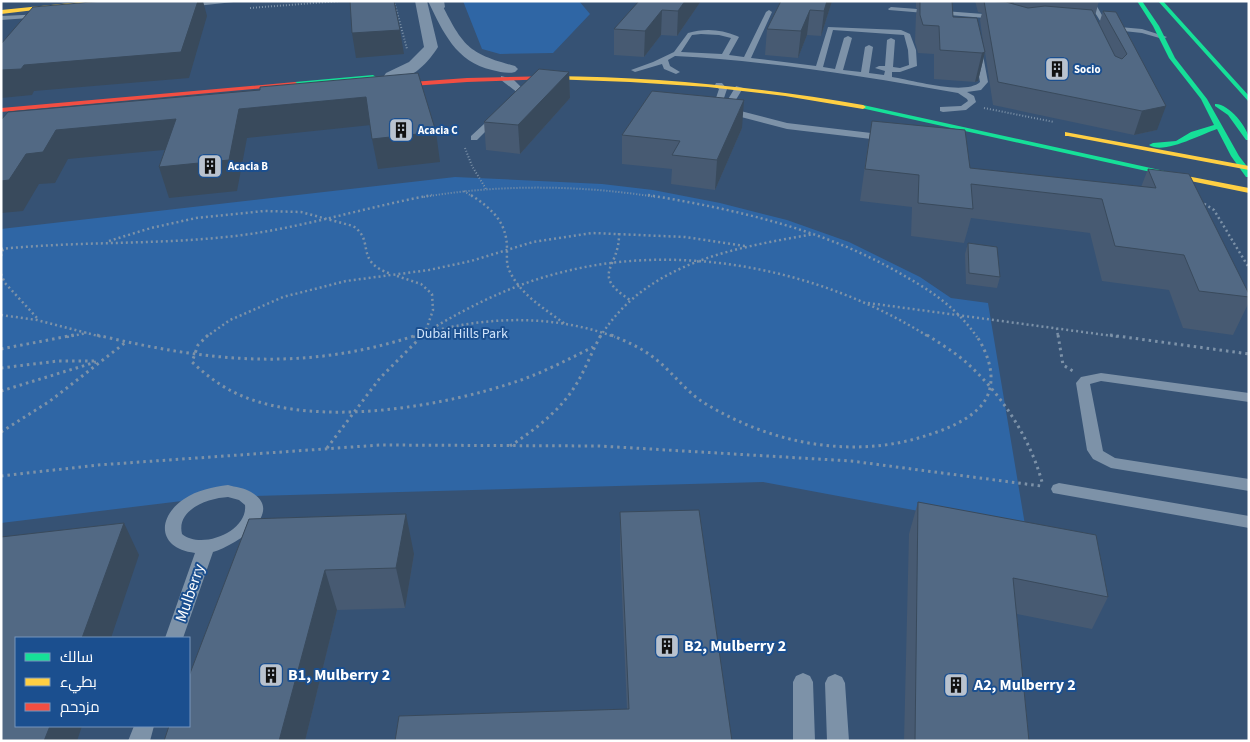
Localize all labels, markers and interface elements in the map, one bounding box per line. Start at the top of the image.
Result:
building icon: Socio [1044,56,1070,82]
place label: Socio [1074,62,1101,77]
building icon: Acacia C [388,117,414,143]
place label: Acacia C [417,123,458,138]
building icon: Acacia B [197,153,223,179]
place label: Acacia B [227,159,268,174]
park label: Dubai Hills Park [416,324,508,344]
street label: Mulberry [170,560,210,625]
building icon: B2, Mulberry 2 [654,633,680,659]
place label: B2, Mulberry 2 [684,635,786,657]
legend [15,637,190,727]
text: سالك [60,647,93,668]
building icon: B1, Mulberry 2 [258,662,284,688]
place label: B1, Mulberry 2 [288,664,390,686]
text: بطيء [60,672,97,694]
building icon: A2, Mulberry 2 [943,672,969,698]
place label: A2, Mulberry 2 [973,674,1076,696]
text: مزدحم [60,697,100,718]

